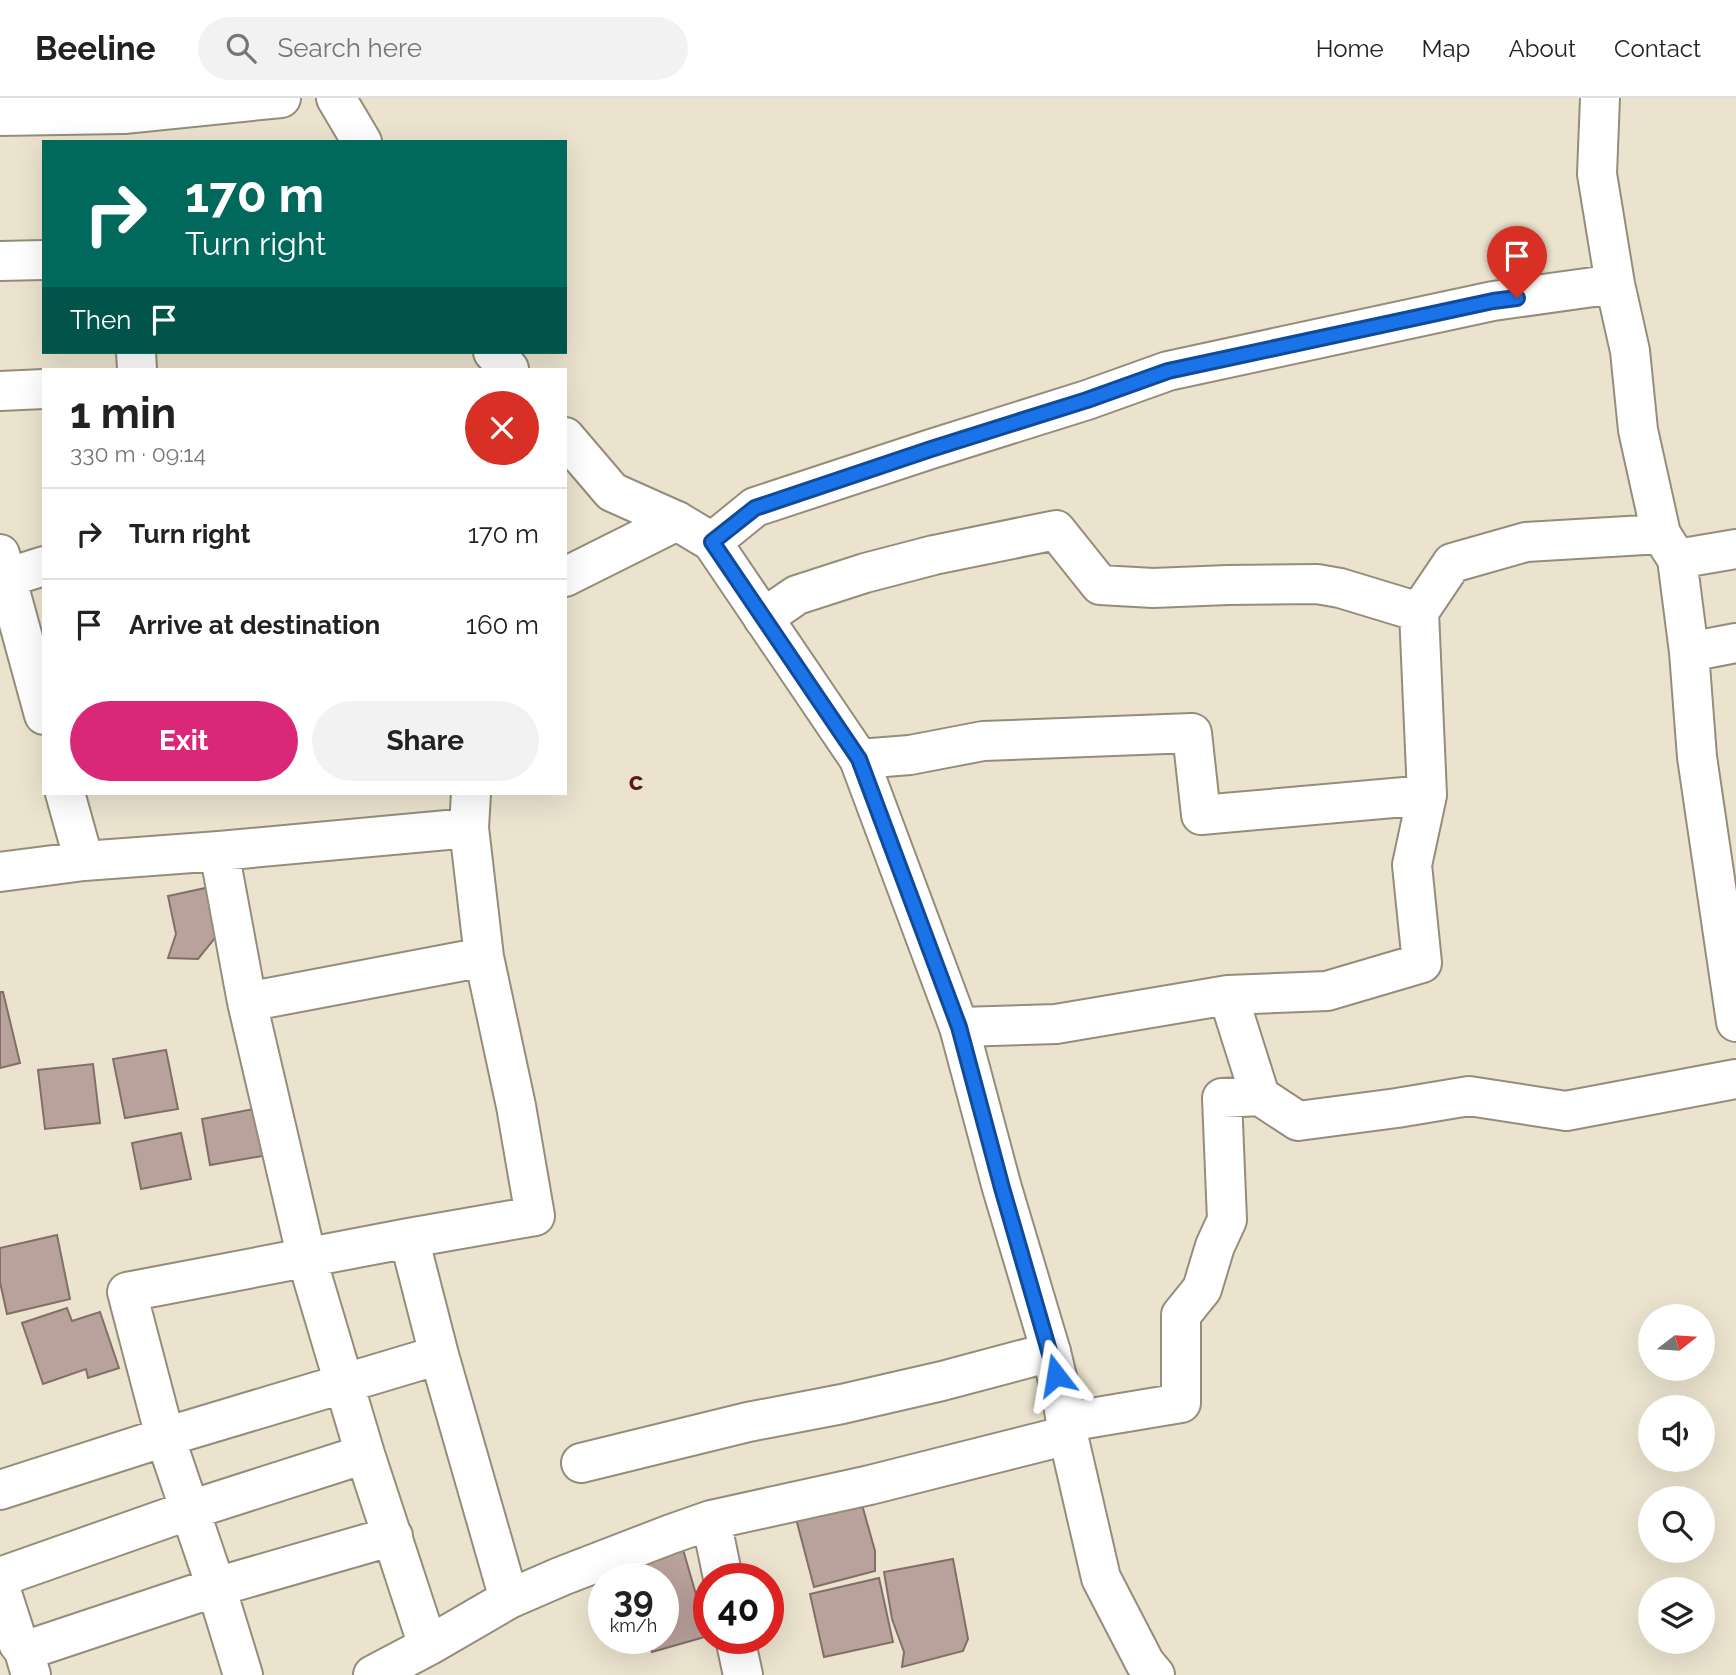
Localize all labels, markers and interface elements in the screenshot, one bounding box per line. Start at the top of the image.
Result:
search box [198,17,688,80]
text: Beeline [35,29,156,68]
icon: search [222,29,260,67]
text: Search here [278,33,422,63]
text: Home [1316,34,1384,63]
text: Map [1422,34,1470,63]
text: About [1508,34,1576,63]
text: Contact [1614,34,1701,63]
text: 170 m [185,166,324,223]
icon: right [70,168,161,259]
text: Turn right [185,225,326,262]
pin [1487,226,1547,298]
icon: arrive [1498,237,1536,275]
icon: arrive [145,301,183,339]
text: Then [70,305,131,335]
text: 1 min [70,389,176,438]
button: close [465,391,539,465]
text: 330 m · 09:14 [70,440,206,467]
icon: right [70,515,108,553]
text: Turn right [129,519,250,549]
text: 170 m [468,519,539,549]
icon: arrive [70,606,108,644]
text: Arrive at destination [129,610,380,640]
text: 160 m [466,610,539,640]
button: Exit [70,701,298,781]
button: Share [312,701,539,781]
district label: c [629,766,644,796]
north arrow [1638,1304,1715,1381]
map controls [1638,1304,1715,1654]
position arrow [1019,1338,1093,1412]
button: sound [1638,1395,1715,1472]
button: search [1638,1486,1715,1563]
speed limit sign: 40 [693,1563,784,1654]
button: layers [1638,1577,1715,1654]
text: 39 [613,1579,654,1620]
text: km/h [610,1615,657,1636]

